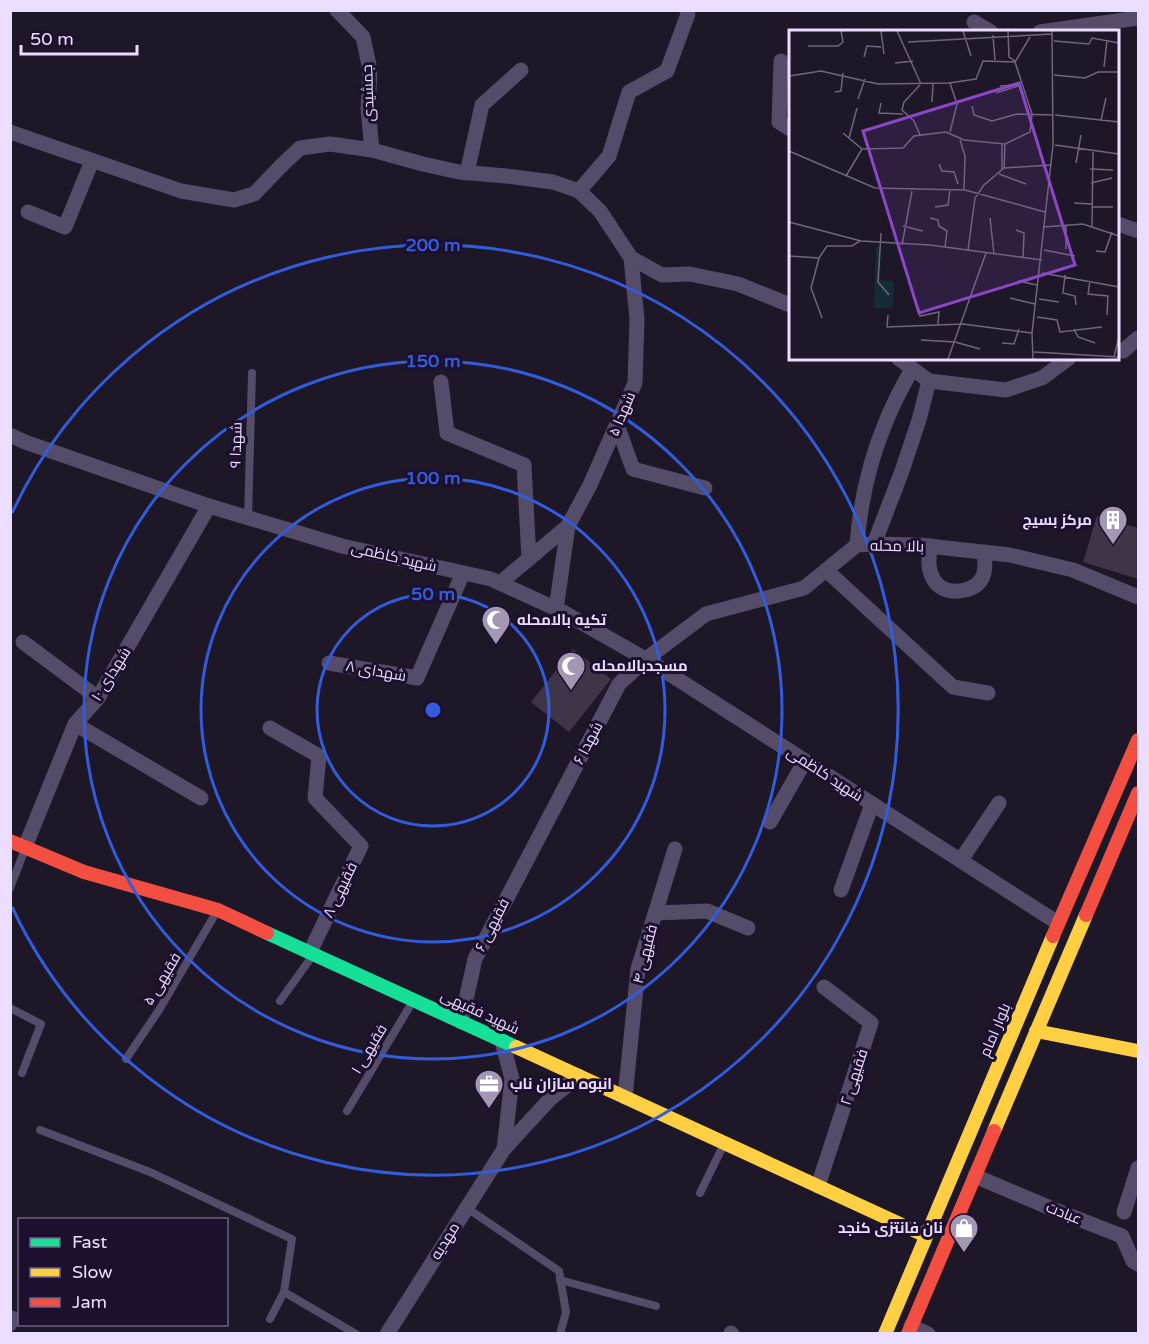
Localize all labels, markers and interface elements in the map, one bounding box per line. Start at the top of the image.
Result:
scale bar [21,18,136,56]
text: 50 m [30,28,74,50]
inset map [789,30,1119,360]
street label: جمشیدی [358,64,379,122]
text: 200 m [405,234,461,256]
text: 150 m [405,350,461,372]
street label: شهدا ۵ [605,389,640,439]
street label: شهدا ۹ [226,422,247,468]
text: 100 m [405,467,461,489]
building icon: مرکز بسیج [1097,504,1129,546]
place label: مرکز بسیج [1022,511,1092,530]
street label: بالا محله [870,537,924,555]
street label: شهید کاظمی [349,538,438,577]
text: 50 m [411,583,455,605]
mosque icon: تکیه بالامحله [480,604,512,646]
place label: تکیه بالامحله [517,611,607,629]
street label: شهدای ۱۰ [87,644,135,705]
mosque icon: مسجدبالامحله [555,650,587,692]
street label: شهدای ۸ [344,657,408,686]
place label: مسجدبالامحله [592,657,688,675]
centre of rings [423,700,443,720]
street label: شهدا ۶ [569,719,607,768]
street label: شهید کاظمی [783,743,866,806]
street label: فقیهی ۸ [319,859,362,921]
street label: فقیهی ۶ [471,895,514,955]
street label: فقیهی ۴ [629,923,662,986]
street label: فقیهی ۵ [139,949,186,1009]
street label: شهید فقیهی [437,986,522,1039]
street label: بلوار امام [976,1000,1015,1060]
street label: فقیهی ۱ [347,1021,392,1078]
street label: فقیهی ۲ [836,1047,872,1108]
office icon: انبوه سازان ناب [473,1068,505,1110]
place label: انبوه سازان ناب [510,1075,612,1093]
street label: عبادت [1044,1198,1084,1228]
shop icon: نان فانتزی کنجد [948,1212,980,1254]
legend [18,1218,228,1326]
street label: مهدیه [427,1219,464,1263]
place label: نان فانتزی کنجد [838,1219,943,1237]
text: Fast [72,1231,107,1253]
text: Slow [72,1261,113,1283]
text: Jam [72,1291,107,1313]

